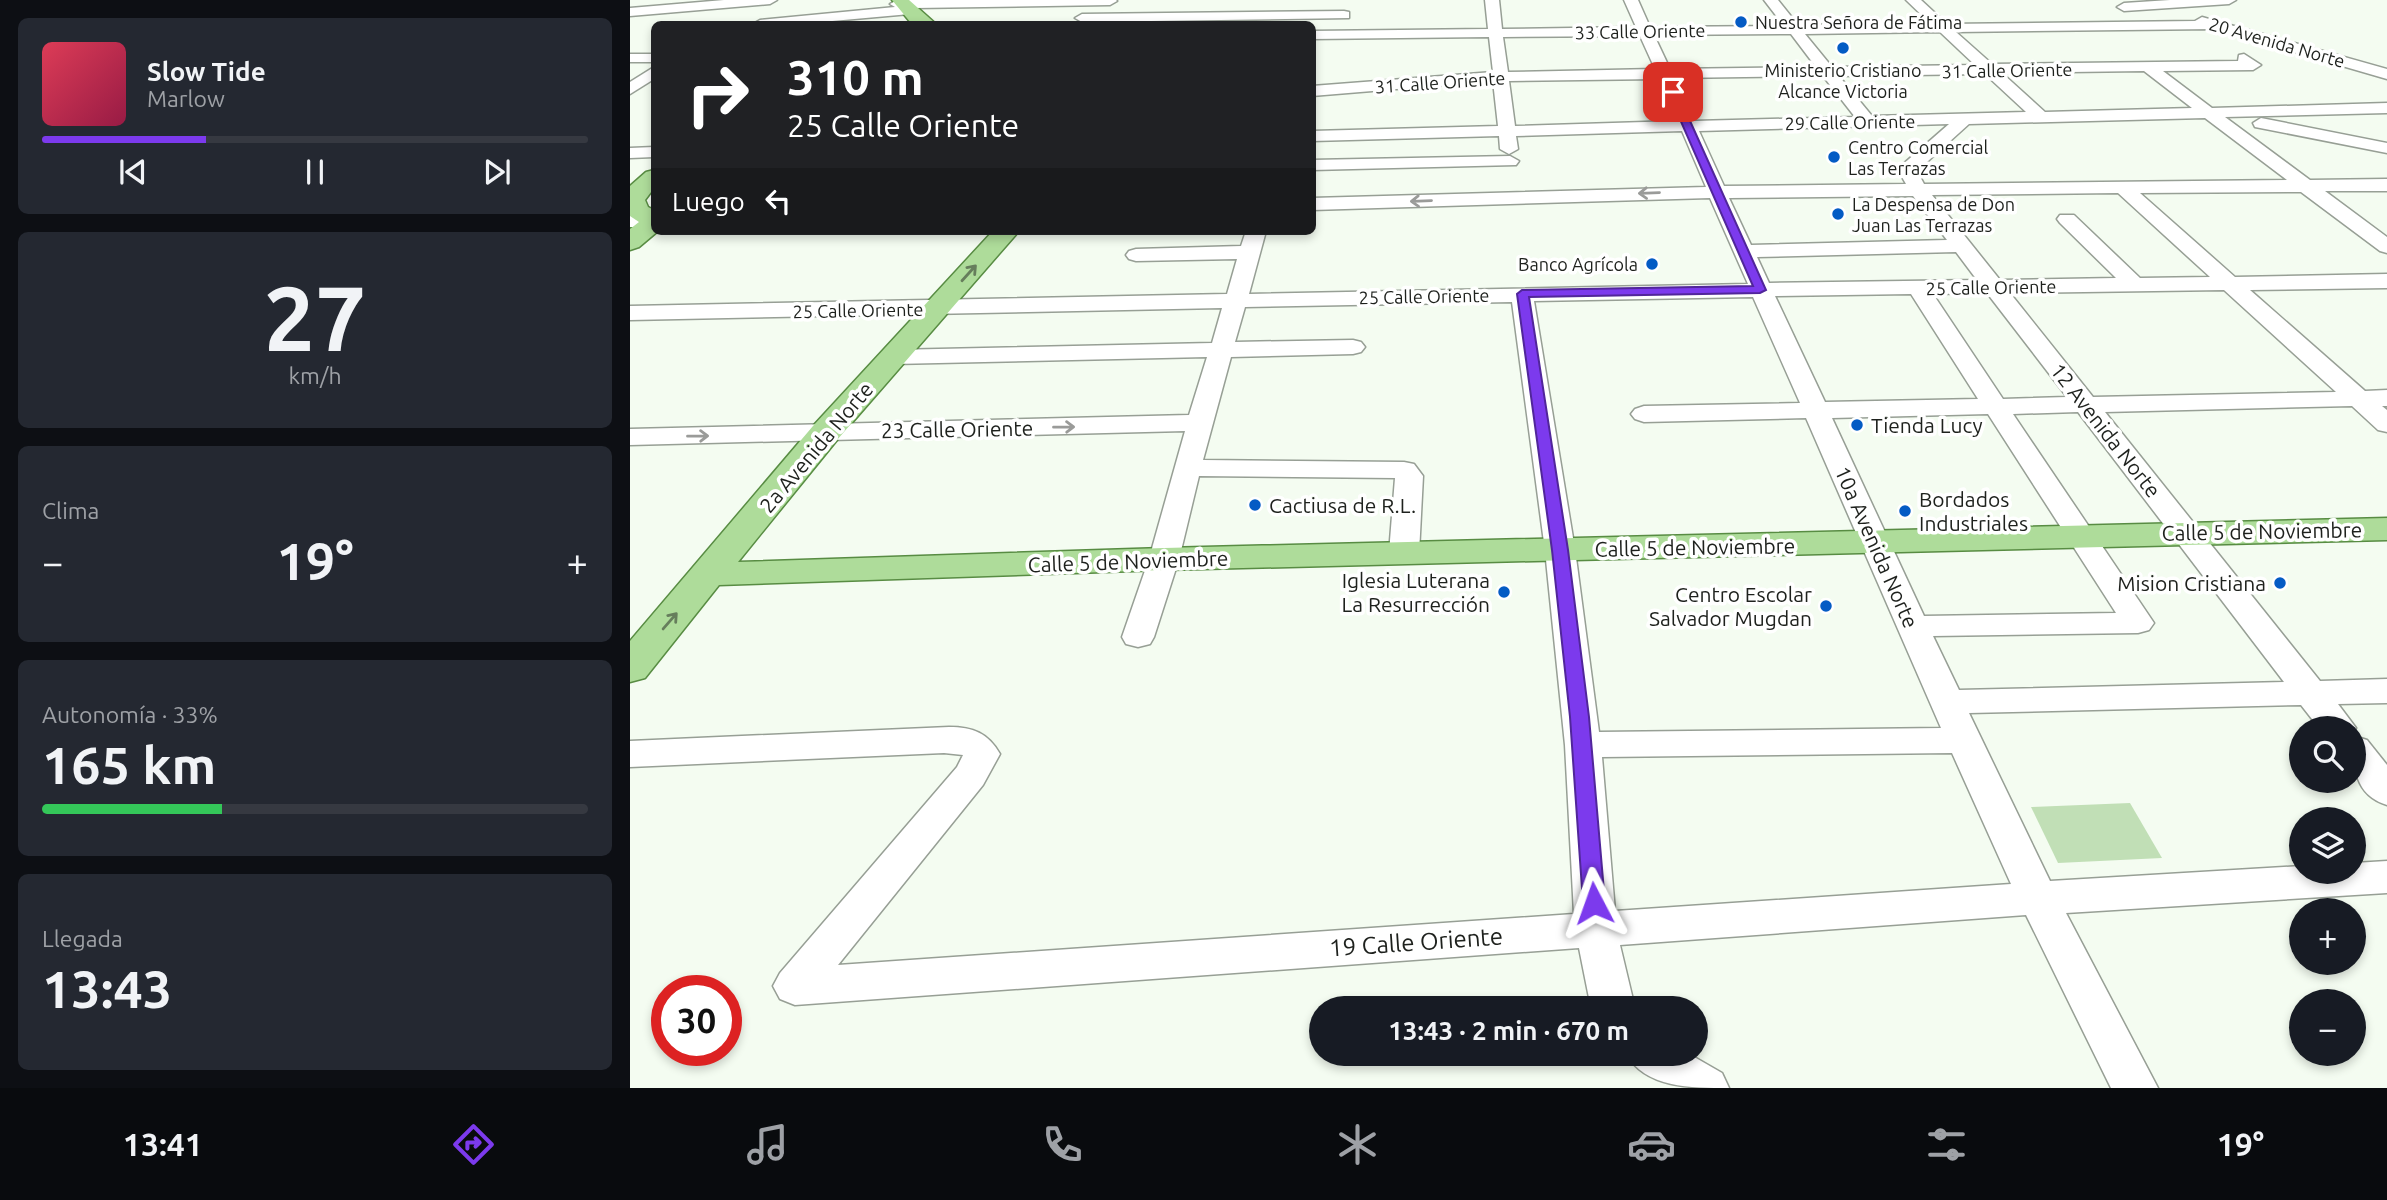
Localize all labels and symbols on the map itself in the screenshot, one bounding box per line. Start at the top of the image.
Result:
place label: Nuestra Señora de Fátima [1755,12,1962,32]
street label: 20 Avenida Norte [2207,13,2347,71]
marker: Nuestra Señora de Fátima [1733,14,1749,30]
street label: 33 Calle Oriente [1575,20,1705,42]
marker: Ministerio Cristiano Alcance Victoria [1835,40,1851,56]
street label: 31 Calle Oriente [1942,59,2072,81]
place label: Ministerio Cristiano Alcance Victoria [1765,60,1921,101]
pin [1643,62,1703,122]
street label: 31 Calle Oriente [1374,67,1506,97]
street label: 29 Calle Oriente [1785,111,1915,133]
place label: Centro Comercial Las Terrazas [1848,137,1989,178]
marker: Centro Comercial Las Terrazas [1826,149,1842,165]
one-way arrow [1637,187,1660,200]
one-way arrow [1410,194,1433,207]
place label: La Despensa de Don Juan Las Terrazas [1852,194,2015,235]
marker: La Despensa de Don Juan Las Terrazas [1830,206,1846,222]
place label: Banco Agrícola [1518,254,1638,274]
marker: Banco Agrícola [1644,256,1660,272]
one-way arrow [961,264,977,282]
street label: 25 Calle Oriente [1926,276,2056,298]
street label: 25 Calle Oriente [1359,285,1489,307]
street label: 25 Calle Oriente [793,299,923,321]
street label: 12 Avenida Norte [2046,358,2166,502]
street label: 2a Avenida Norte [755,377,877,517]
place label: Tienda Lucy [1871,413,1983,437]
street label: 23 Calle Oriente [881,416,1033,442]
marker: Tienda Lucy [1849,417,1865,433]
one-way arrow [1053,420,1076,433]
one-way arrow [686,429,709,442]
street label: 10a Avenida Norte [1831,462,1923,632]
place label: Bordados Industriales [1919,487,2028,535]
place label: Cactiusa de R.L. [1269,493,1416,517]
marker: Cactiusa de R.L. [1247,497,1263,513]
marker: Bordados Industriales [1897,503,1913,519]
street label: Calle 5 de Noviembre [2162,517,2362,545]
street label: Calle 5 de Noviembre [1595,533,1795,561]
street label: Calle 5 de Noviembre [1027,546,1229,576]
place label: Iglesia Luterana La Resurrección [1342,568,1490,616]
place label: Mision Cristiana [2117,571,2266,595]
marker: Mision Cristiana [2272,575,2288,591]
place label: Centro Escolar Salvador Mugdan [1649,582,1812,630]
marker: Iglesia Luterana La Resurrección [1496,584,1512,600]
marker: Centro Escolar Salvador Mugdan [1818,598,1834,614]
one-way arrow [662,612,678,630]
position arrow [1557,866,1631,940]
street label: 19 Calle Oriente [1328,922,1504,962]
speed limit sign: 30 [651,975,742,1066]

